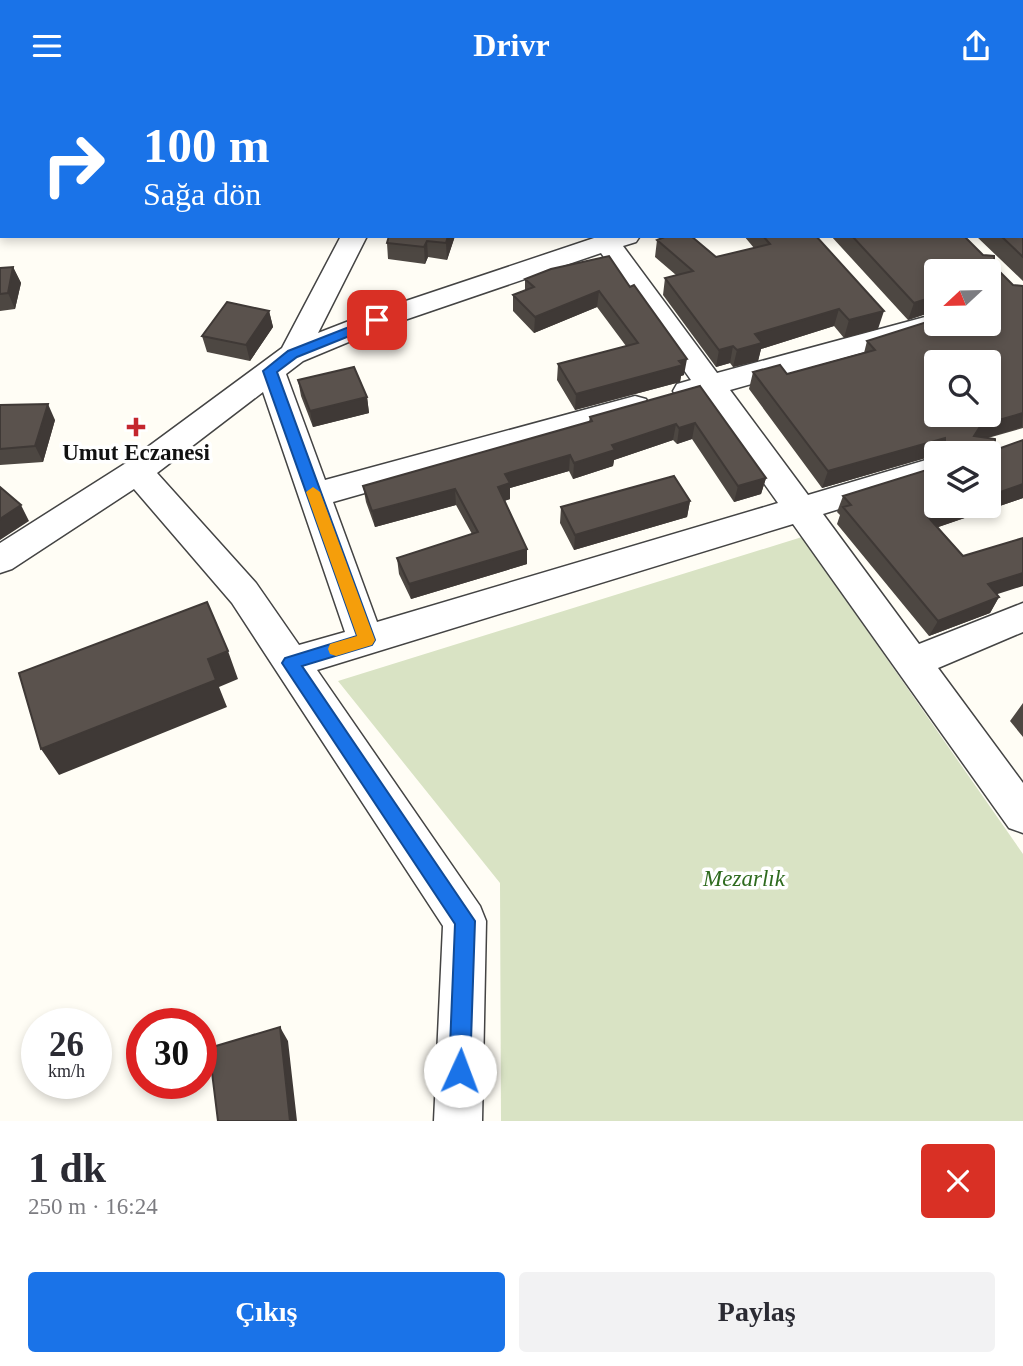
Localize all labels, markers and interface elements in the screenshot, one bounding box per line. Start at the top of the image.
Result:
icon: menu [28,27,66,65]
text: Drivr [473,27,550,63]
icon: share [957,27,995,65]
text: 100 m [143,118,270,173]
icon: right [28,119,119,210]
text: Sağa dön [143,176,261,212]
north arrow [924,259,1001,336]
map controls [924,259,1001,518]
pin [347,290,407,350]
icon: arrive [358,301,396,339]
button: search [924,350,1001,427]
marker: Umut Eczanesi [128,419,144,435]
place label: Umut Eczanesi [62,440,210,465]
button: layers [924,441,1001,518]
park label: Mezarlık [702,866,786,891]
speed limit sign: 30 [126,1008,217,1099]
text: 26 [49,1025,84,1064]
position arrow [423,1034,497,1108]
text: km/h [48,1061,85,1081]
button: close [921,1144,995,1218]
text: 1 dk [28,1145,106,1191]
text: 250 m · 16:24 [28,1194,158,1219]
button: Çıkış [28,1272,505,1352]
button: Paylaş [519,1272,995,1352]

